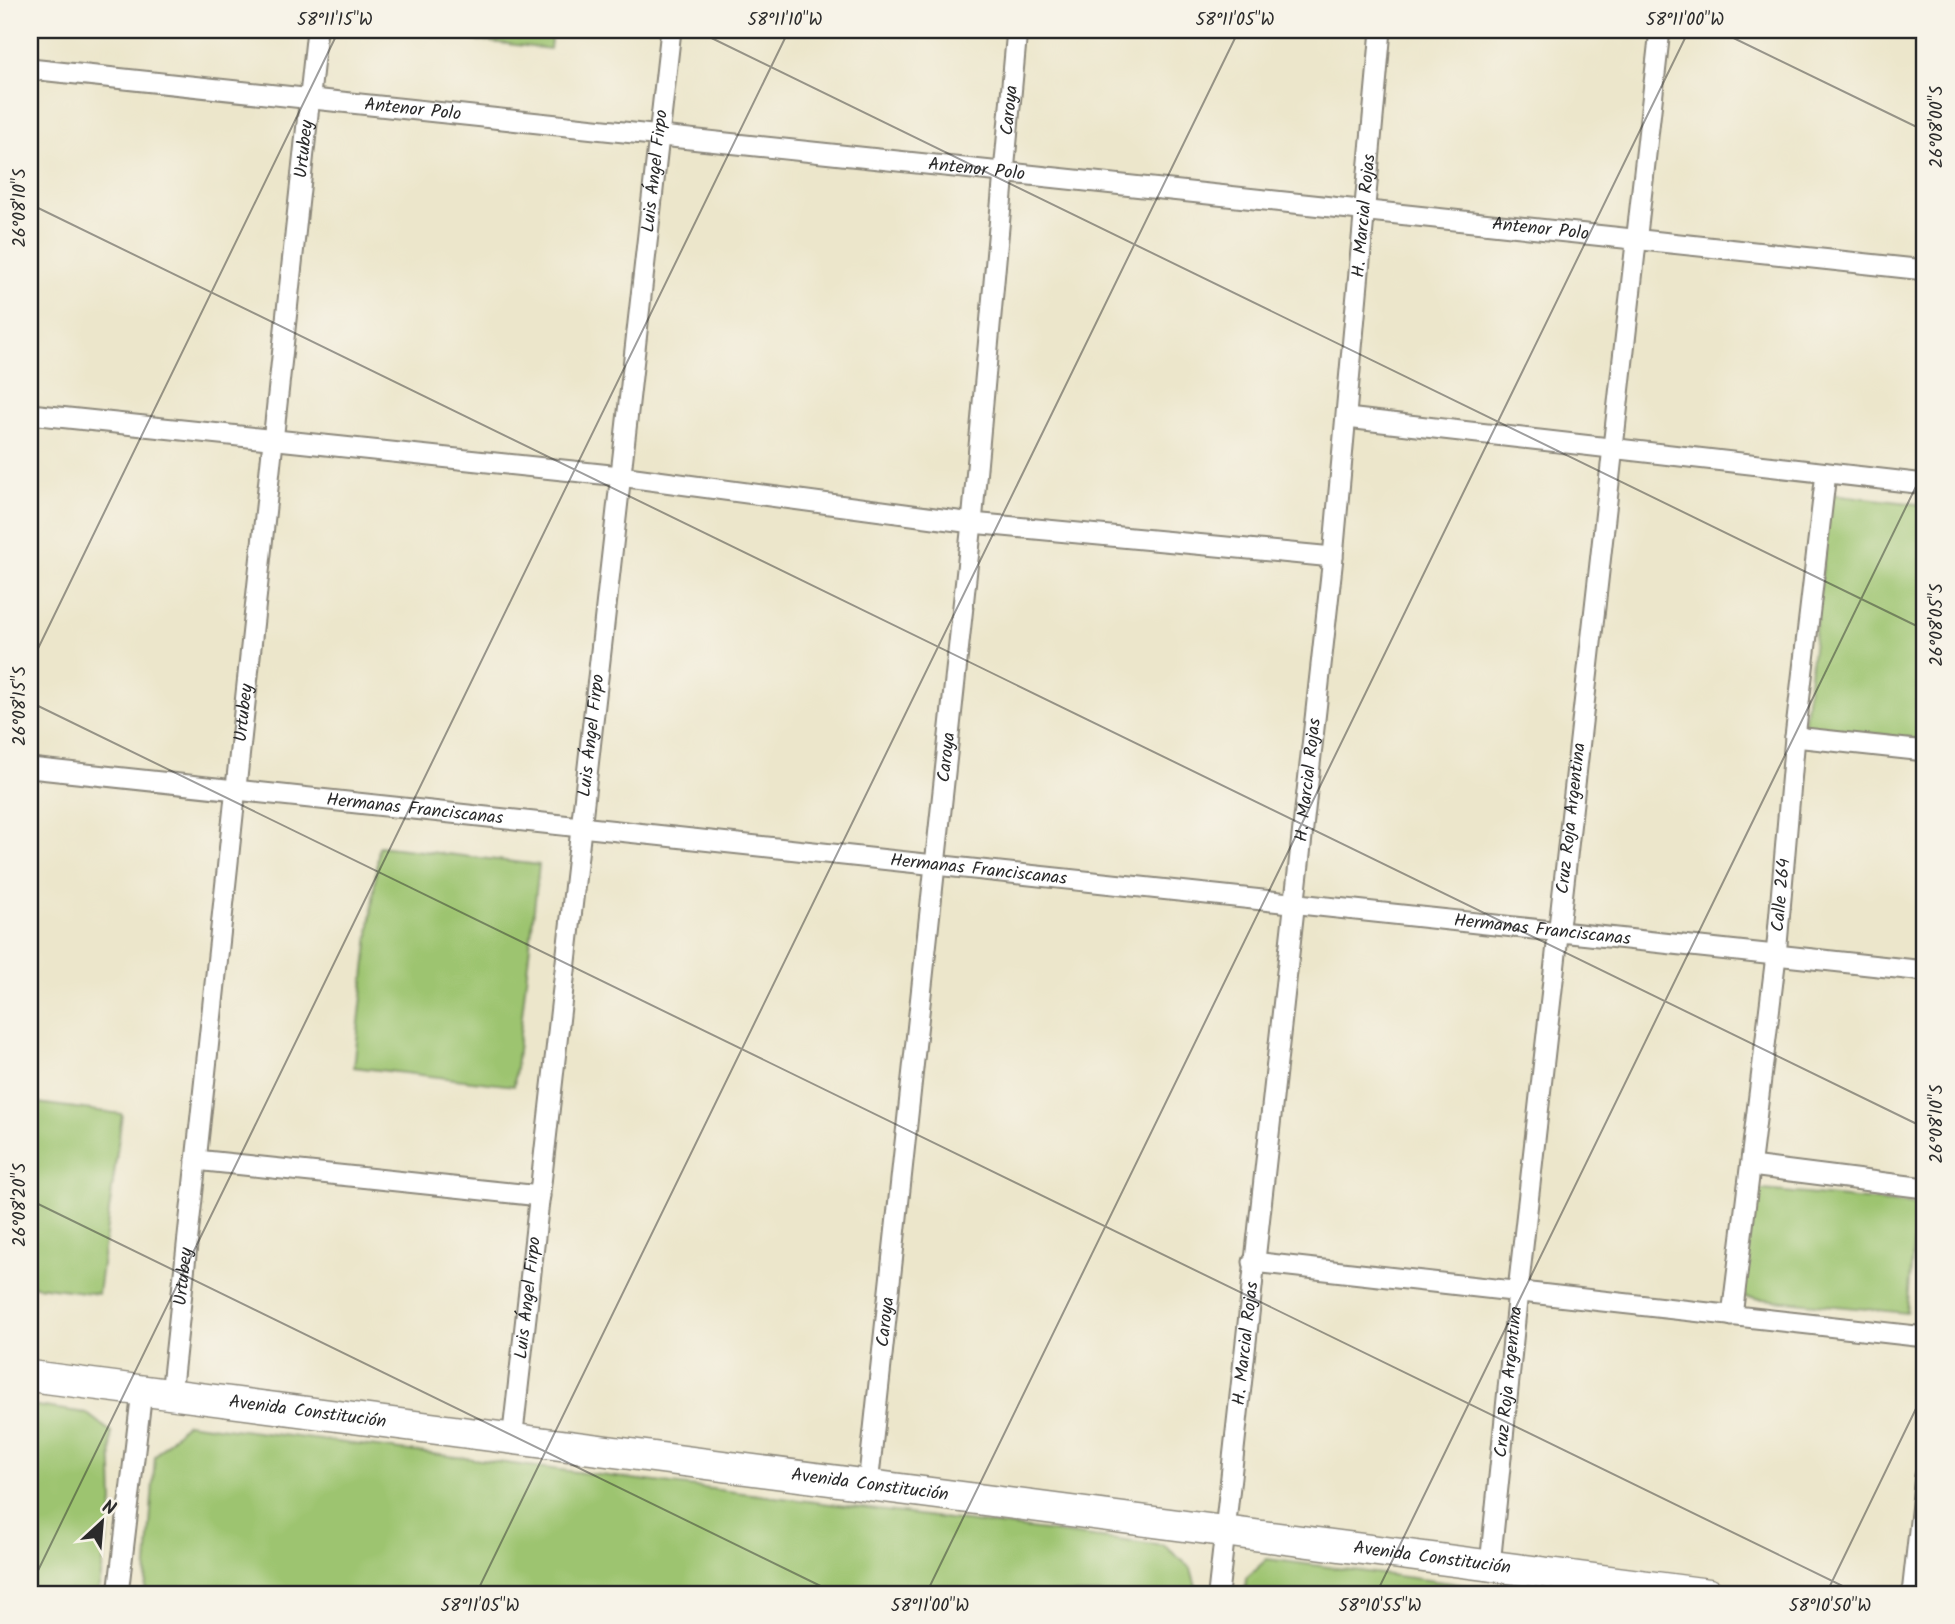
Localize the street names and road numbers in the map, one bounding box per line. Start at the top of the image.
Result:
street label: Caroya [993,84,1026,137]
street label: Antenor Polo [363,90,463,129]
street label: Luis Ángel Firpo [634,108,676,234]
street label: Urtubey [287,118,322,180]
street label: Antenor Polo [927,150,1027,189]
street label: H. Marcial Rojas [1344,152,1384,279]
street label: Antenor Polo [1491,210,1590,249]
street label: Luis Ángel Firpo [570,673,613,798]
street label: Urtubey [226,682,262,743]
street label: H. Marcial Rojas [1287,716,1330,843]
street label: Caroya [930,731,964,784]
street label: Cruz Roja Argentina [1548,741,1594,896]
street label: Hermanas Franciscanas [325,785,505,833]
street label: Hermanas Franciscanas [889,846,1069,894]
street label: Calle 264 [1764,857,1799,933]
street label: Hermanas Franciscanas [1453,906,1632,954]
street label: Luis Ángel Firpo [507,1235,549,1361]
street label: Urtubey [166,1246,201,1307]
street label: H. Marcial Rojas [1225,1280,1267,1407]
street label: Caroya [869,1295,903,1349]
street label: Cruz Roja Argentina [1487,1305,1531,1459]
street label: Avenida Constitución [227,1387,388,1437]
street label: Avenida Constitución [790,1460,950,1510]
street label: Avenida Constitución [1352,1533,1513,1583]

